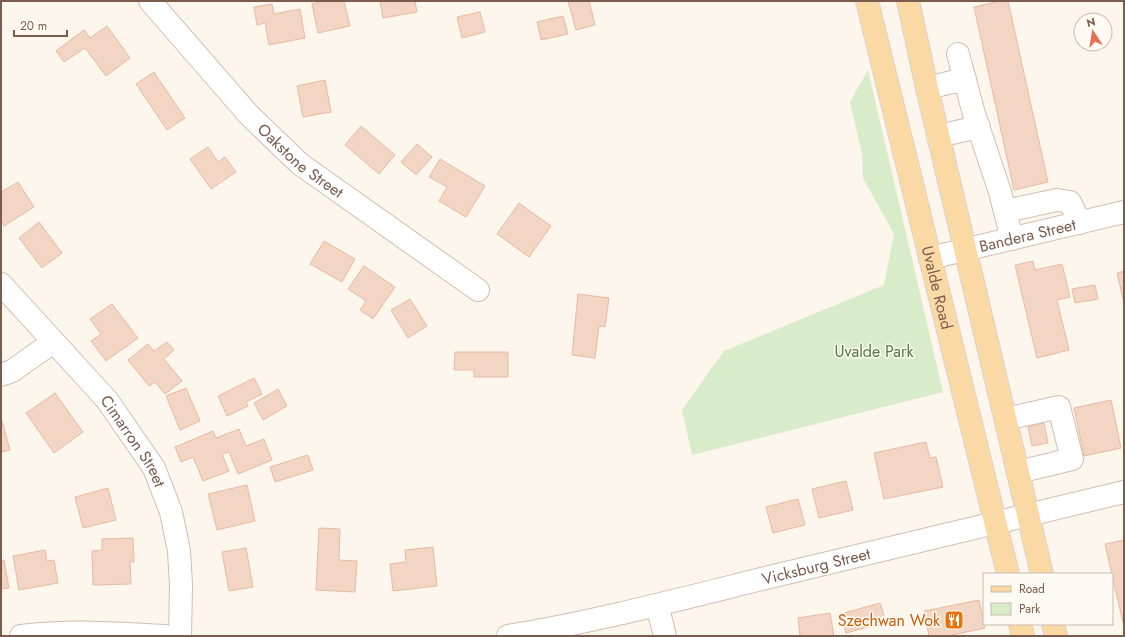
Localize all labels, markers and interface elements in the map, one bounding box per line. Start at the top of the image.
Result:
scale bar [14,12,67,38]
north arrow [1073,12,1113,52]
text: N [1085,13,1097,31]
text: 20 m [20,17,47,35]
street label: Oakstone Street [252,118,348,204]
street label: Bandera Street [977,213,1078,258]
street label: Uvalde Road [916,243,958,332]
park label: Uvalde Park [834,340,915,363]
street label: Cimarron Street [95,390,171,491]
street label: Vicksburg Street [760,542,873,591]
legend [983,573,1113,625]
text: Road [1019,580,1045,598]
text: Park [1019,600,1041,618]
place label: Szechwan Wok [838,609,941,632]
restaurant icon: Szechwan Wok [943,609,965,631]

